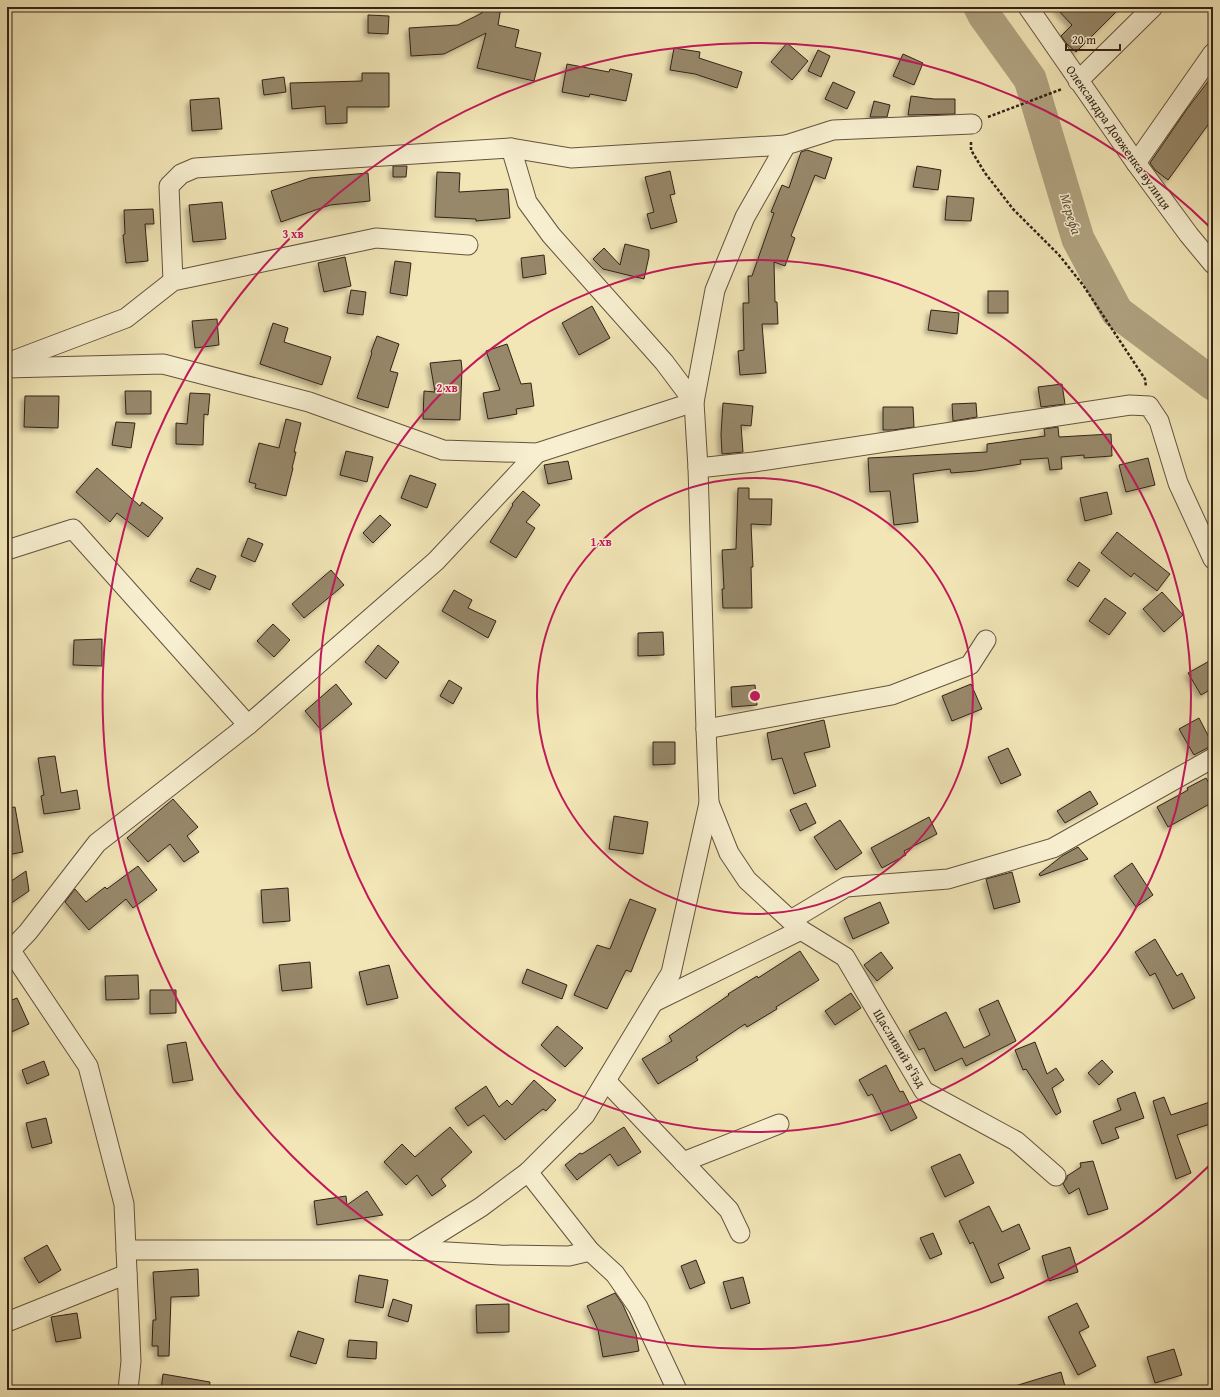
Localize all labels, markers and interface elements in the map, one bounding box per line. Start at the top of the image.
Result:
scale bar [1066,26,1120,52]
text: 20 m [1072,31,1096,48]
street label: Олександра Довженка вулиця [1061,61,1176,214]
water label: Мерефа [1055,191,1087,237]
text: 3 хв [282,225,304,242]
text: 2 хв [436,379,458,396]
text: 1 хв [590,533,612,550]
centre of rings [748,689,762,703]
street label: Щасливий в'їзд [869,1005,931,1091]

